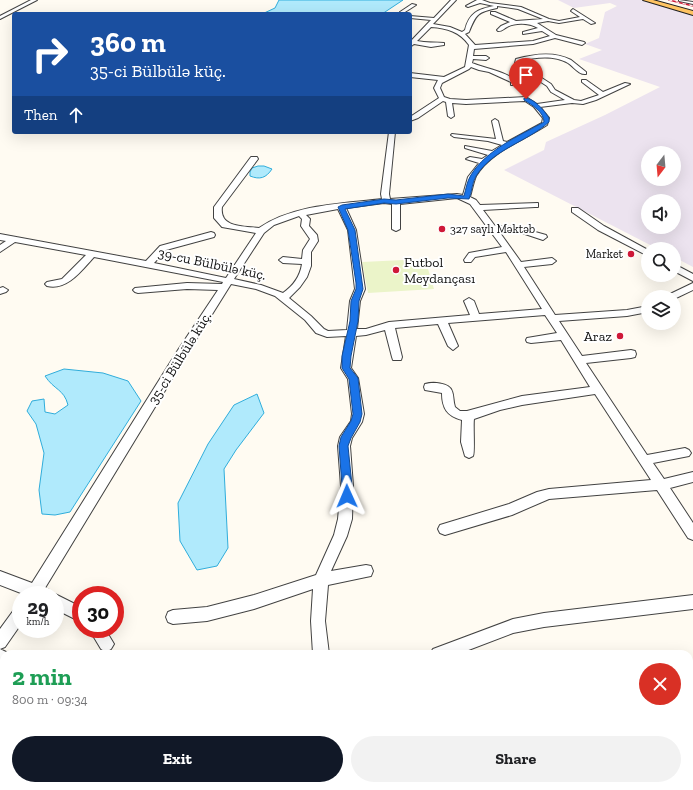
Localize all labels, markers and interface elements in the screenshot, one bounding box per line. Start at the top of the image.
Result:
text: 360 m [90,26,166,59]
icon: right [24,28,76,80]
pin [509,58,543,99]
text: 35-ci Bülbülə küç. [90,60,226,82]
icon: arrive [515,64,537,86]
icon: ahead [65,104,87,126]
text: Then [24,106,57,124]
north arrow [641,146,681,186]
map controls [641,146,681,330]
button: sound [641,194,681,234]
place label: 327 saylı Məktəb [450,222,535,236]
marker: 327 saylı Məktəb [437,224,447,234]
button: search [641,242,681,282]
street label: 39-cu Bülbülə küç. [156,244,268,284]
place label: Market [586,247,624,261]
marker: Market [626,249,636,259]
place label: Futbol Meydançası [404,254,475,287]
marker: Futbol Meydançası [391,265,401,275]
button: layers [641,290,681,330]
street label: 35-ci Bülbülə küç. [145,309,215,407]
place label: Araz [584,328,612,345]
marker: Araz [615,331,625,341]
position arrow [326,475,368,517]
speed limit sign: 30 [72,586,124,638]
text: 29 [27,595,49,619]
text: km/h [27,616,49,628]
text: 2 min [12,662,72,691]
button: close [639,663,681,705]
text: 800 m · 09:34 [12,692,88,707]
button: Exit [12,736,343,782]
button: Share [351,736,681,782]

